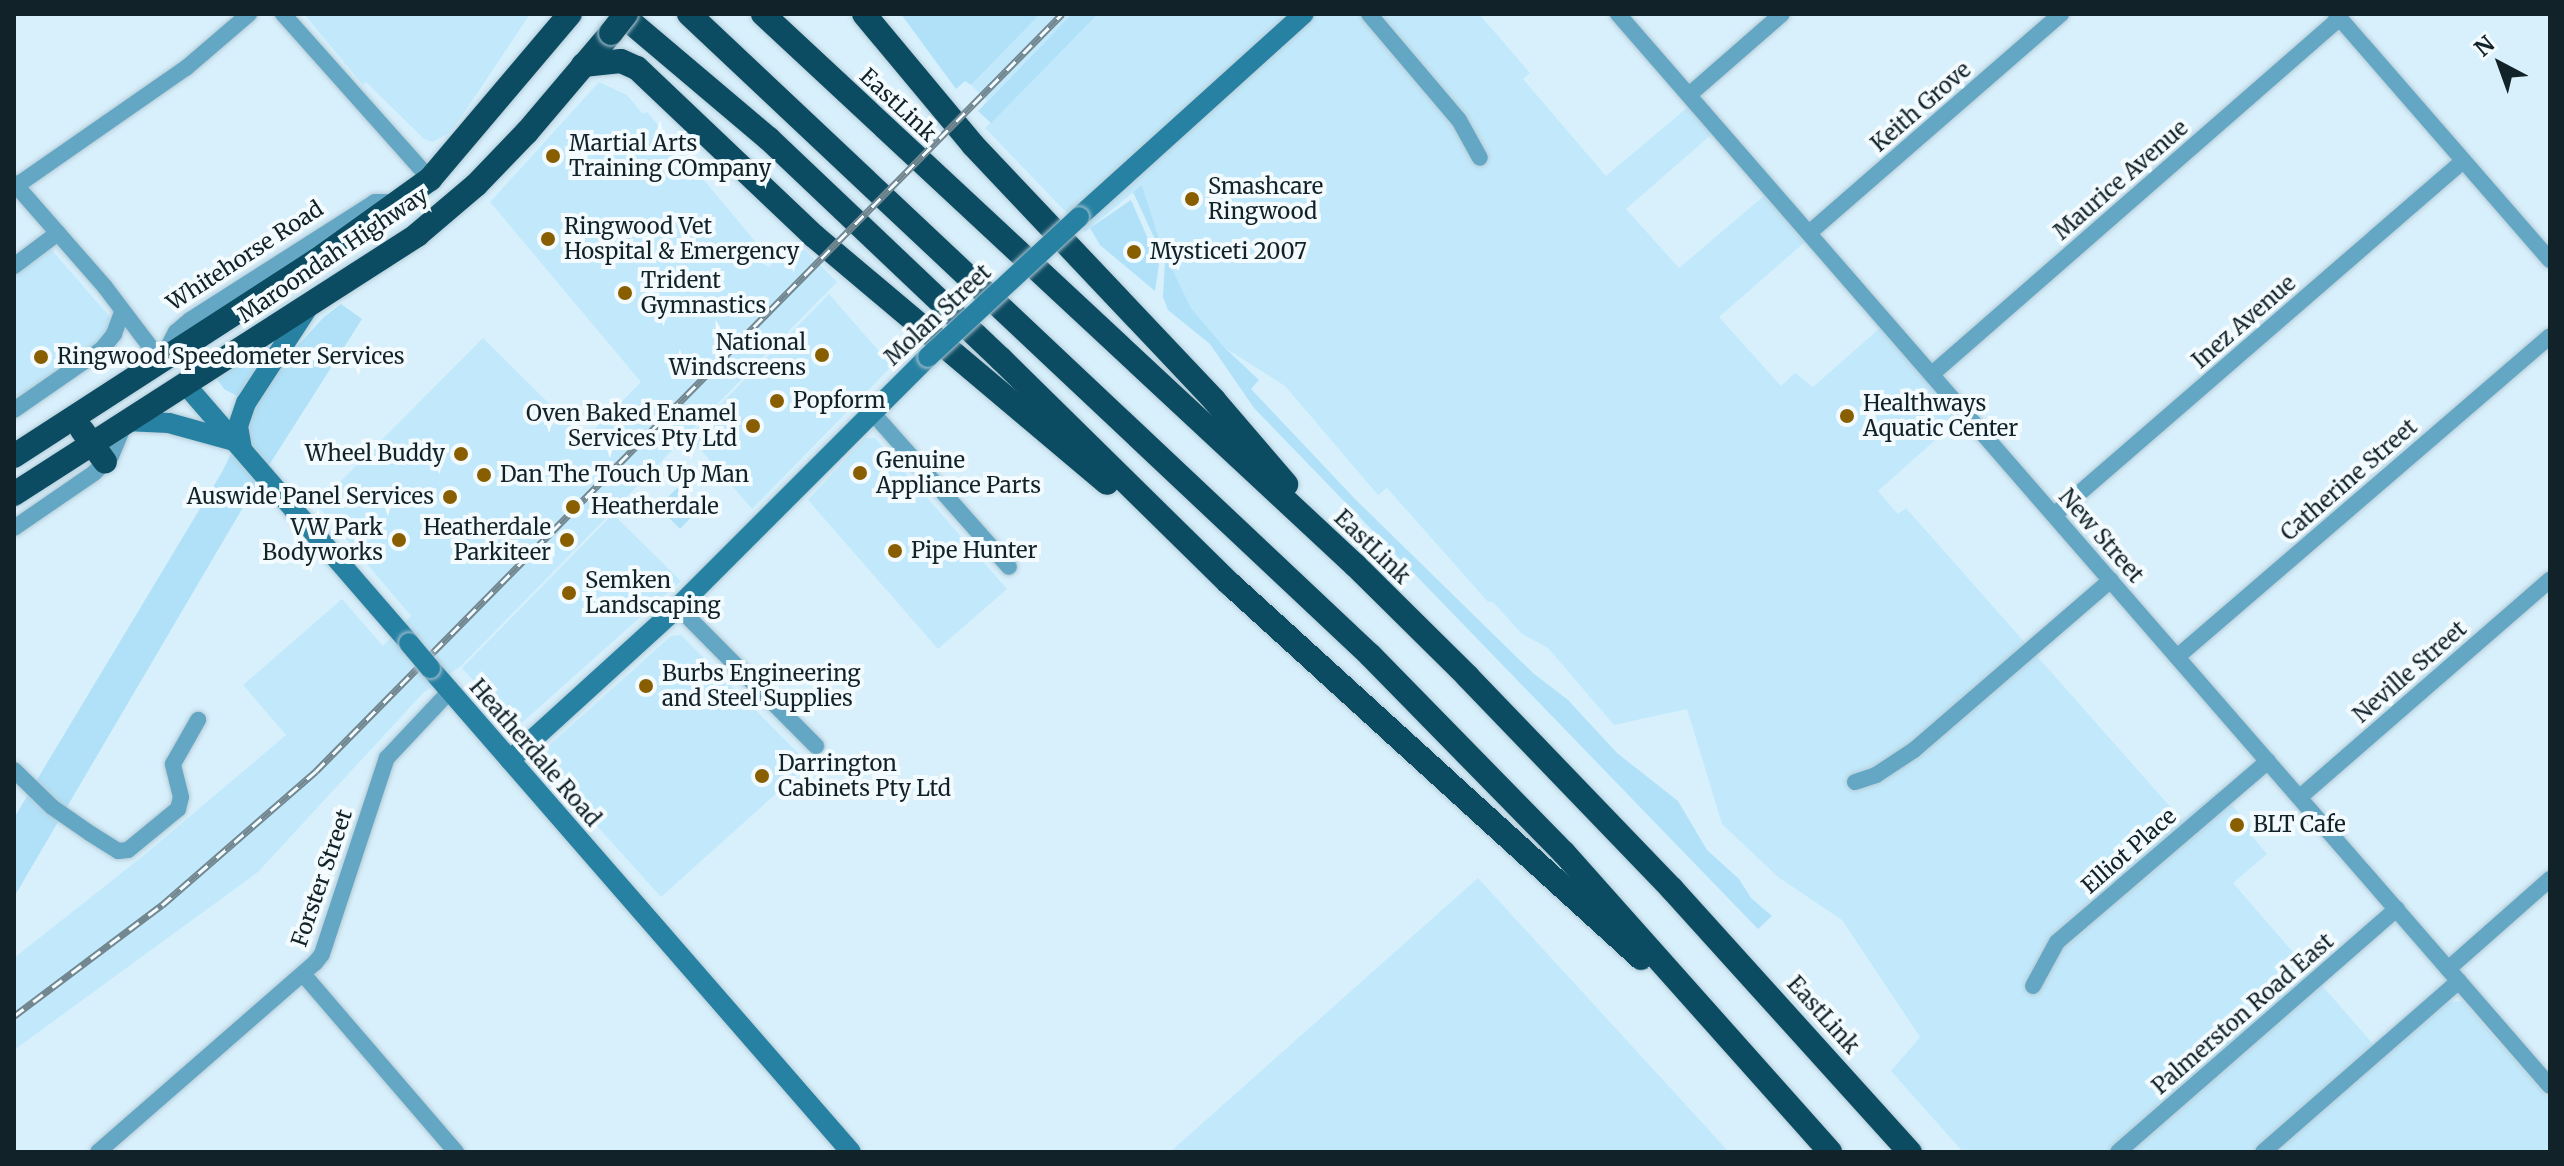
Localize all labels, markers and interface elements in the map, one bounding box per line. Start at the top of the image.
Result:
north arrow [2460,24,2540,104]
text: N [2469,30,2500,62]
street label: Keith Grove [1866,57,1976,157]
street label: EastLink [854,63,942,147]
street label: Maurice Avenue [2049,115,2193,245]
place label: Martial Arts Training COmpany [569,130,771,182]
marker: Martial Arts Training COmpany [544,147,562,165]
place label: Smashcare Ringwood [1208,173,1323,224]
street label: Maroondah Highway [233,182,433,328]
marker: Smashcare Ringwood [1183,190,1201,208]
street label: Whitehorse Road [162,196,328,316]
place label: Ringwood Vet Hospital & Emergency [564,213,799,264]
marker: Ringwood Vet Hospital & Emergency [539,230,557,248]
place label: Mysticeti 2007 [1150,239,1307,265]
marker: Mysticeti 2007 [1125,243,1143,261]
street label: Molan Street [879,259,997,371]
place label: Trident Gymnastics [641,267,766,318]
street label: Inez Avenue [2187,270,2301,374]
marker: Trident Gymnastics [616,284,634,302]
place label: National Windscreens [669,329,806,380]
place label: Ringwood Speedometer Services [57,344,405,370]
marker: National Windscreens [813,346,831,364]
marker: Ringwood Speedometer Services [32,348,50,366]
place label: Popform [793,388,886,414]
place label: Healthways Aquatic Center [1863,390,2018,442]
marker: Popform [768,392,786,410]
place label: Oven Baked Enamel Services Pty Ltd [526,400,737,452]
marker: Healthways Aquatic Center [1838,407,1856,425]
street label: Catherine Street [2275,414,2423,546]
marker: Oven Baked Enamel Services Pty Ltd [744,417,762,435]
place label: Wheel Buddy [305,441,445,467]
marker: Wheel Buddy [452,445,470,463]
place label: Genuine Appliance Parts [876,447,1041,498]
place label: Dan The Touch Up Man [500,462,749,488]
marker: Genuine Appliance Parts [851,464,869,482]
marker: Dan The Touch Up Man [475,466,493,484]
place label: Auswide Panel Services [187,484,434,510]
street label: New Street [2053,484,2149,588]
marker: Auswide Panel Services [441,488,459,506]
place label: Heatherdale [591,494,719,520]
marker: Heatherdale [562,496,584,518]
street label: EastLink [1329,505,1415,589]
place label: VW Park Bodyworks [262,514,383,566]
place label: Heatherdale Parkiteer [423,514,551,566]
marker: VW Park Bodyworks [390,531,408,549]
marker: Heatherdale Parkiteer [558,531,576,549]
place label: Pipe Hunter [911,538,1037,564]
marker: Pipe Hunter [886,542,904,560]
place label: Semken Landscaping [585,567,721,618]
marker: Semken Landscaping [560,584,578,602]
street label: Neville Street [2348,616,2472,728]
place label: Burbs Engineering and Steel Supplies [662,660,861,712]
street label: Heatherdale Road [464,674,606,832]
marker: Burbs Engineering and Steel Supplies [637,677,655,695]
place label: Darrington Cabinets Pty Ltd [778,750,951,802]
marker: Darrington Cabinets Pty Ltd [753,767,771,785]
street label: Elliot Place [2076,803,2182,899]
street label: Forster Street [286,806,358,950]
place label: BLT Cafe [2253,812,2346,838]
marker: BLT Cafe [2228,816,2246,834]
street label: Palmerston Road East [2147,928,2339,1100]
street label: EastLink [1781,971,1865,1059]

